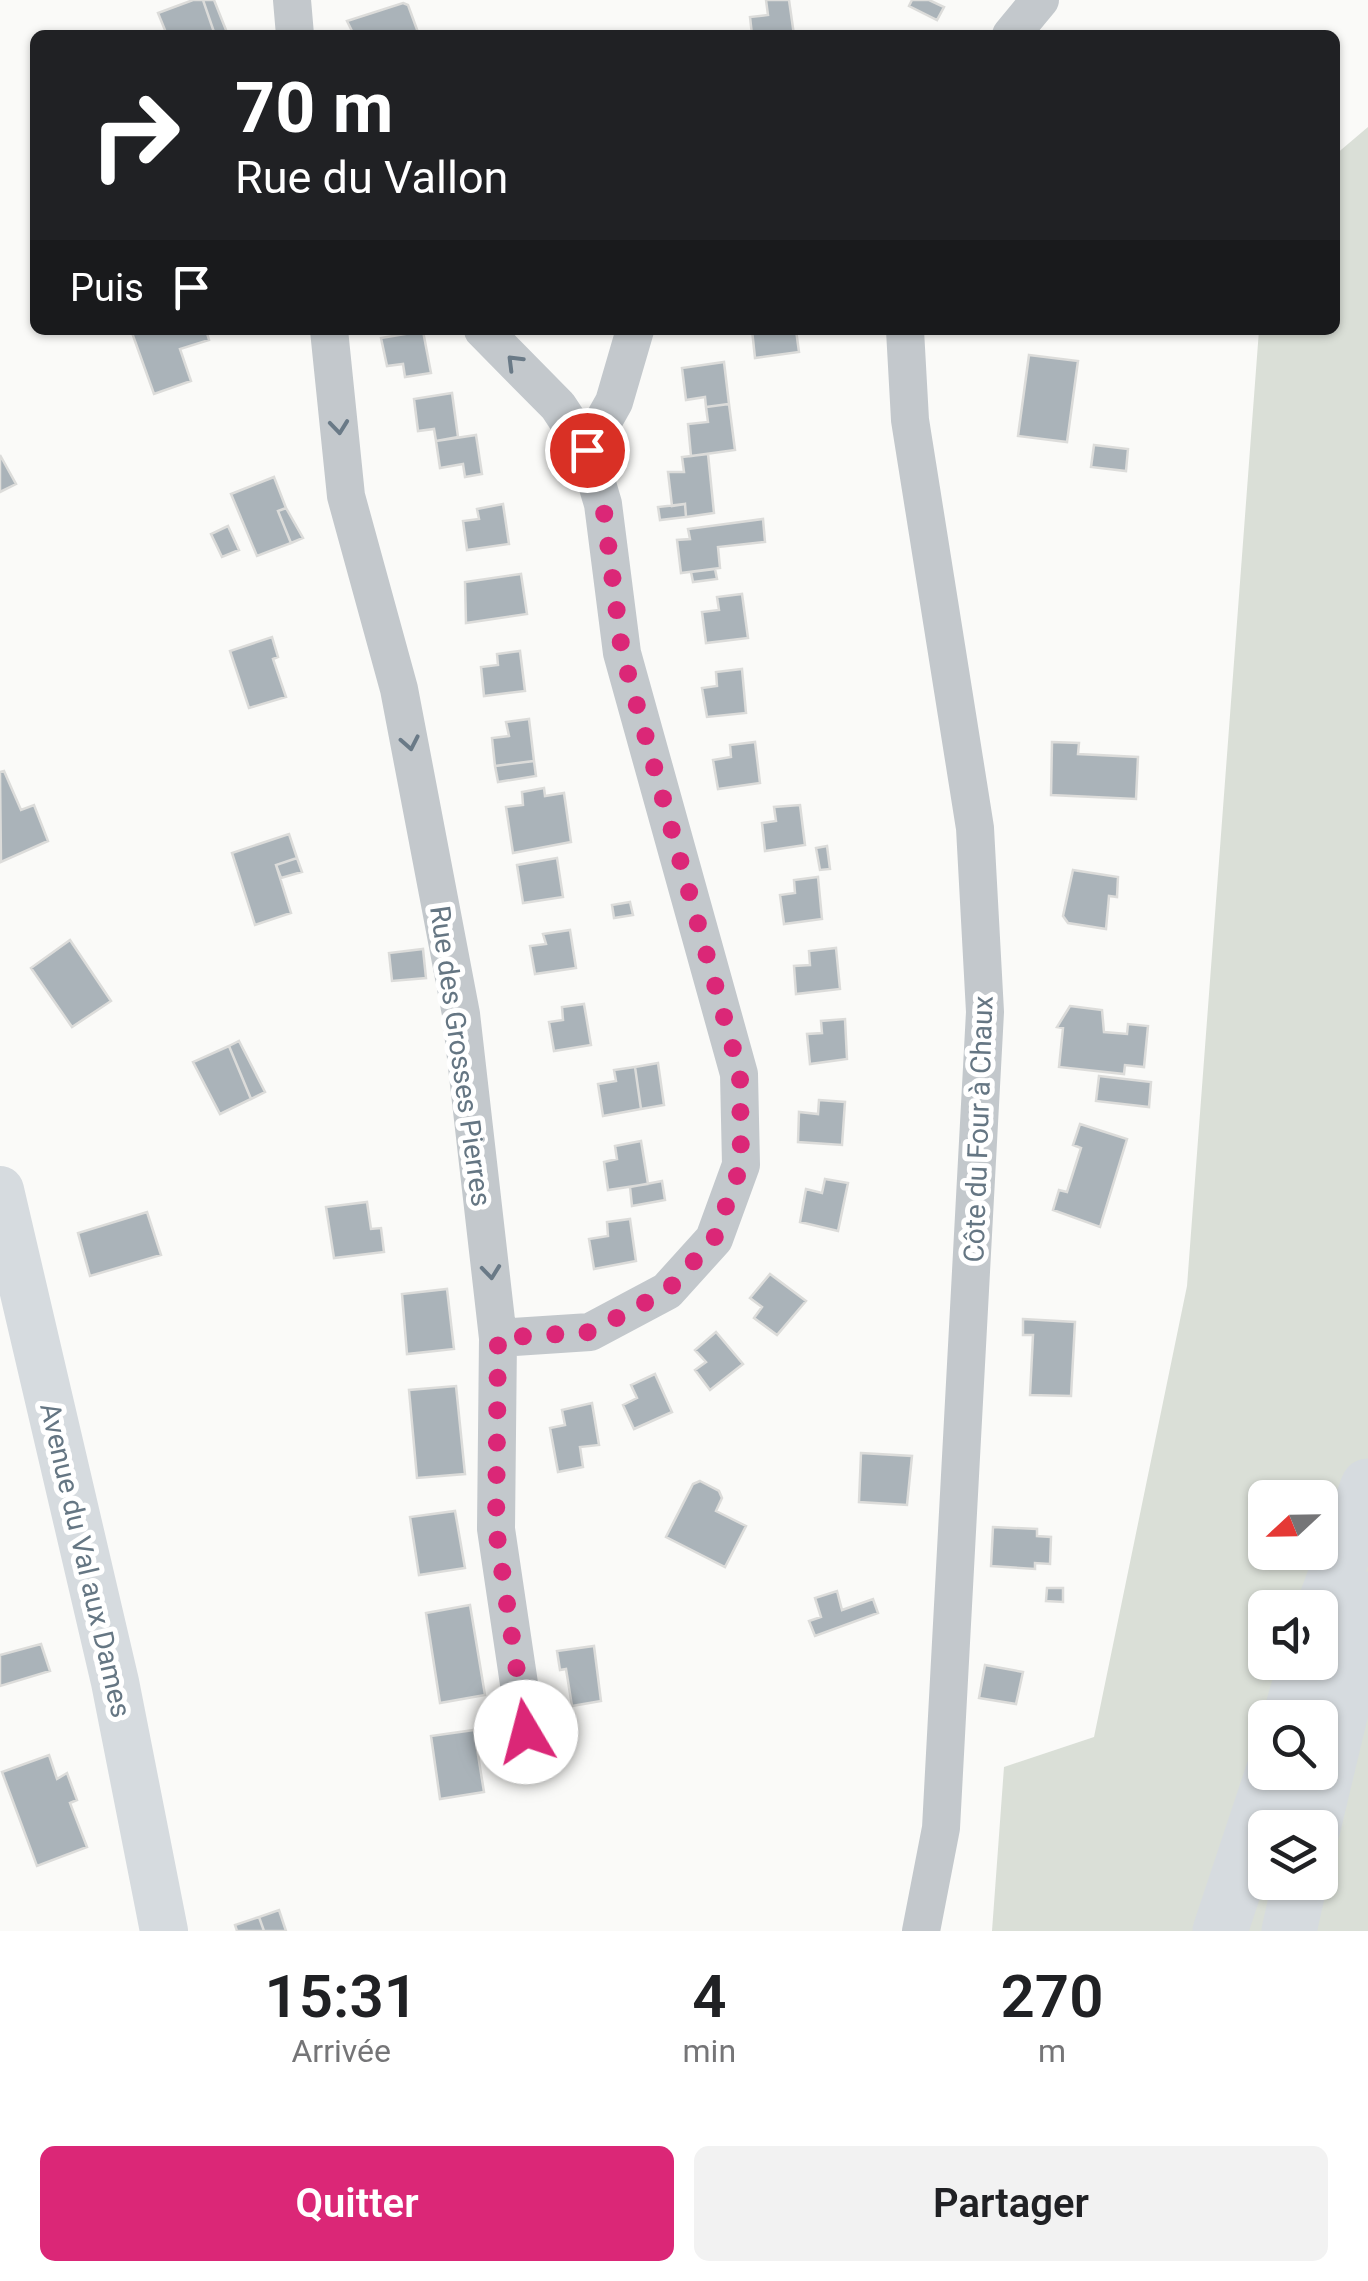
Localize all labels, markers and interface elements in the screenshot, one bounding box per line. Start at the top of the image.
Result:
text: 70 m [235,67,393,149]
icon: right [70,70,200,200]
text: Rue du Vallon [235,151,508,204]
icon: arrive [164,260,219,315]
text: Puis [70,266,144,310]
one-way arrow [508,356,526,374]
pin [545,408,630,493]
one-way arrow [327,419,349,435]
icon: arrive [560,423,615,478]
one-way arrow [398,735,419,752]
street label: Rue des Grosses Pierres [423,904,498,1209]
street label: Côte du Four à Chaux [957,995,1000,1263]
one-way arrow [479,1264,501,1280]
street label: Avenue du Val aux Dames [33,1400,138,1721]
north arrow [1248,1480,1338,1570]
map controls [1248,1480,1338,1900]
button: sound [1248,1590,1338,1680]
position arrow [474,1680,578,1784]
button: search [1248,1700,1338,1790]
button: layers [1248,1810,1338,1900]
text: 15:31 [265,1961,418,2032]
text: 4 [692,1961,726,2032]
text: 270 [1001,1961,1103,2032]
text: Arrivée [291,2032,391,2070]
text: min [683,2032,736,2070]
text: m [1038,2032,1066,2070]
button: Quitter [40,2146,674,2261]
button: Partager [694,2146,1328,2261]

